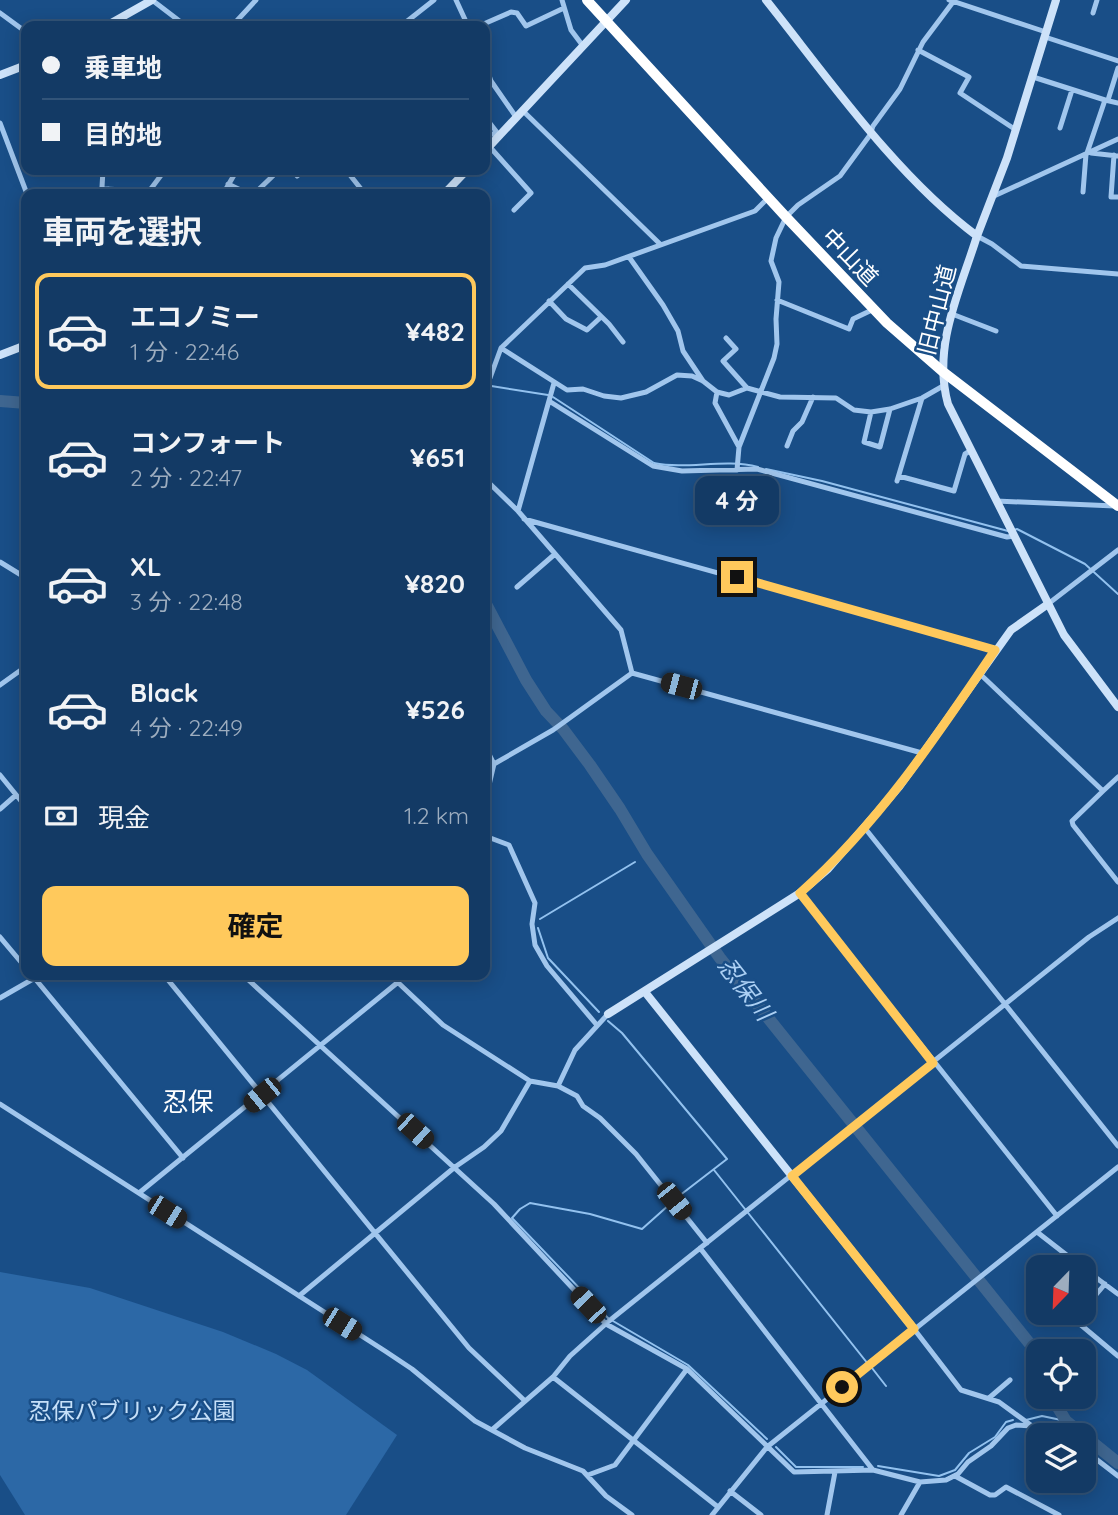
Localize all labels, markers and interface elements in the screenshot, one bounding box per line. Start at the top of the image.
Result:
text: 乗車地 [84,51,162,84]
text: 目的地 [84,118,162,151]
text: 車両を選択 [42,211,202,251]
street label: 中山道 [816,222,885,292]
street label: 旧中山道 [911,262,962,358]
icon: car [46,300,109,363]
text: エコノミー [130,300,260,333]
text: ¥482 [405,315,465,348]
text: 1 分 · 22:46 [130,337,239,366]
icon: car [46,426,109,489]
text: コンフォート [130,426,285,459]
text: ¥651 [410,441,465,474]
text: 2 分 · 22:47 [130,463,242,492]
callout: 4 分 [695,476,779,524]
text: 4 分 [716,486,758,515]
text: XL [130,550,162,583]
icon: car [46,552,109,615]
route end [721,561,753,593]
text: ¥820 [404,567,465,600]
text: 3 分 · 22:48 [130,587,243,616]
car [658,670,705,702]
text: Black [130,676,199,709]
icon: car [46,678,109,741]
text: ¥526 [405,693,465,726]
text: 4 分 · 22:49 [130,713,243,742]
icon: cash [42,797,80,835]
text: 現金 [98,801,150,834]
text: 1.2 km [404,801,469,830]
button: 確定 [42,886,469,966]
water label: 忍保川 [712,951,782,1028]
car [240,1074,285,1116]
district label: 忍保 [162,1085,214,1118]
car [393,1109,438,1153]
car [653,1178,696,1224]
car [144,1192,191,1232]
north arrow [1026,1255,1096,1325]
map controls [1026,1255,1096,1493]
car [566,1282,611,1328]
car [319,1304,366,1344]
button: locate [1026,1339,1096,1409]
route start [826,1371,858,1403]
park label: 忍保パブリック公園 [29,1396,236,1425]
button: layers [1026,1423,1096,1493]

